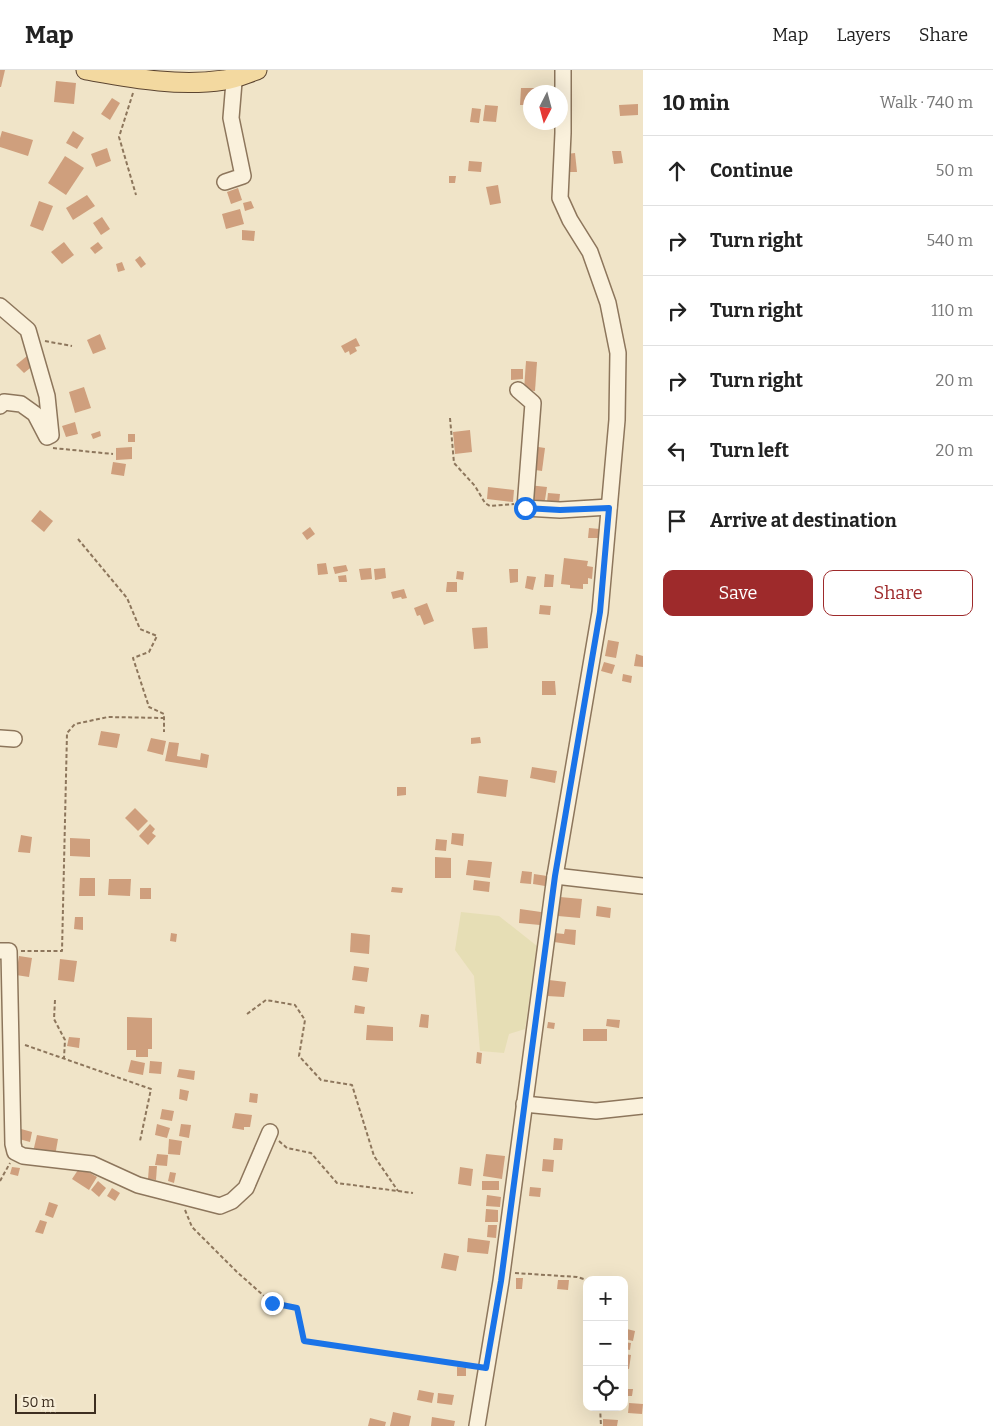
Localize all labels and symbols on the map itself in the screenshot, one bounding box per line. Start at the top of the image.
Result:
north arrow [523,85,568,130]
route start [514,497,537,520]
route end [261,1292,284,1315]
scale bar [15,1391,96,1414]

